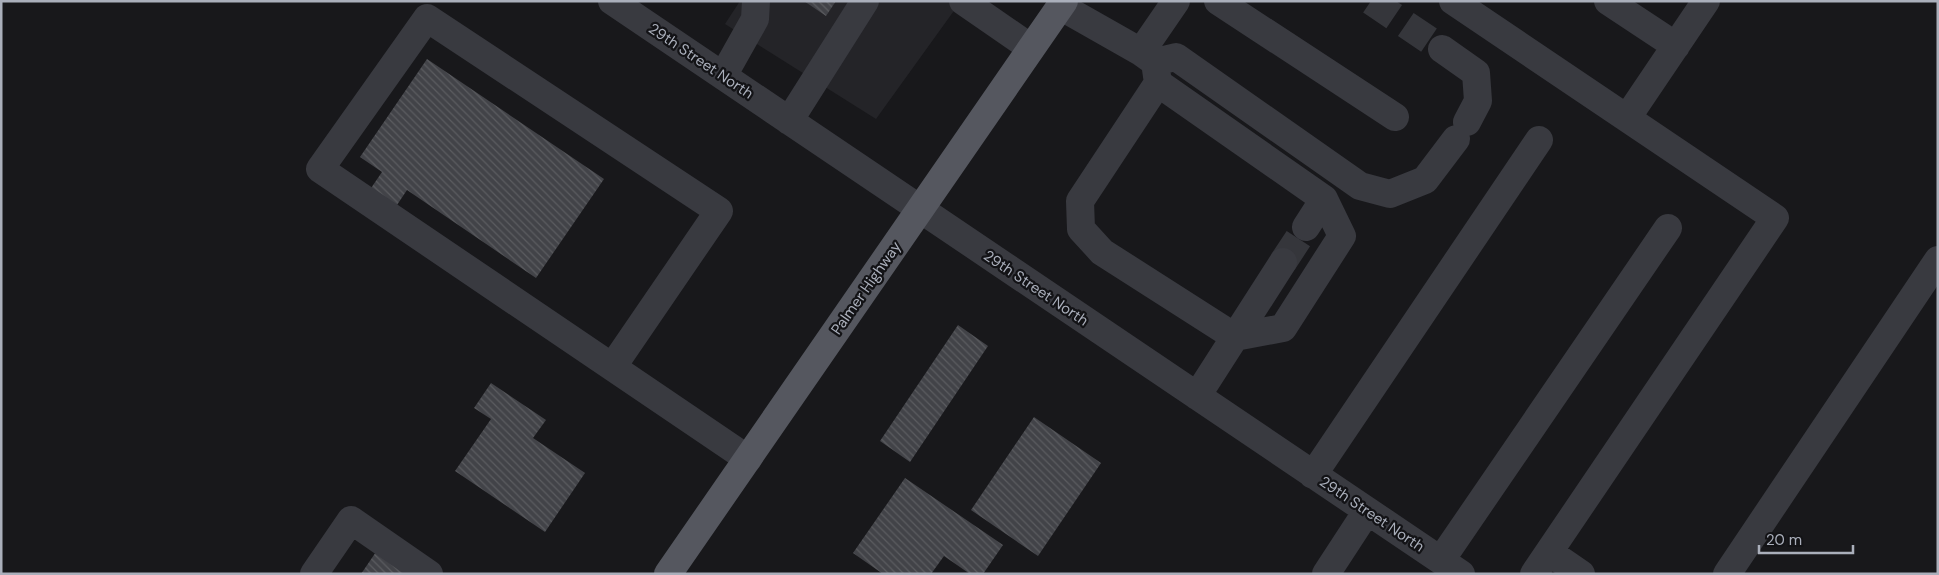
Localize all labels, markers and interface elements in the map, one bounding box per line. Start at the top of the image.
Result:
street label: 29th Street North [645,19,757,103]
street label: Palmer Highway [826,237,906,339]
street label: 29th Street North [980,246,1092,330]
street label: 29th Street North [1316,472,1428,556]
scale bar [1759,522,1853,554]
text: 20 m [1766,530,1802,550]

